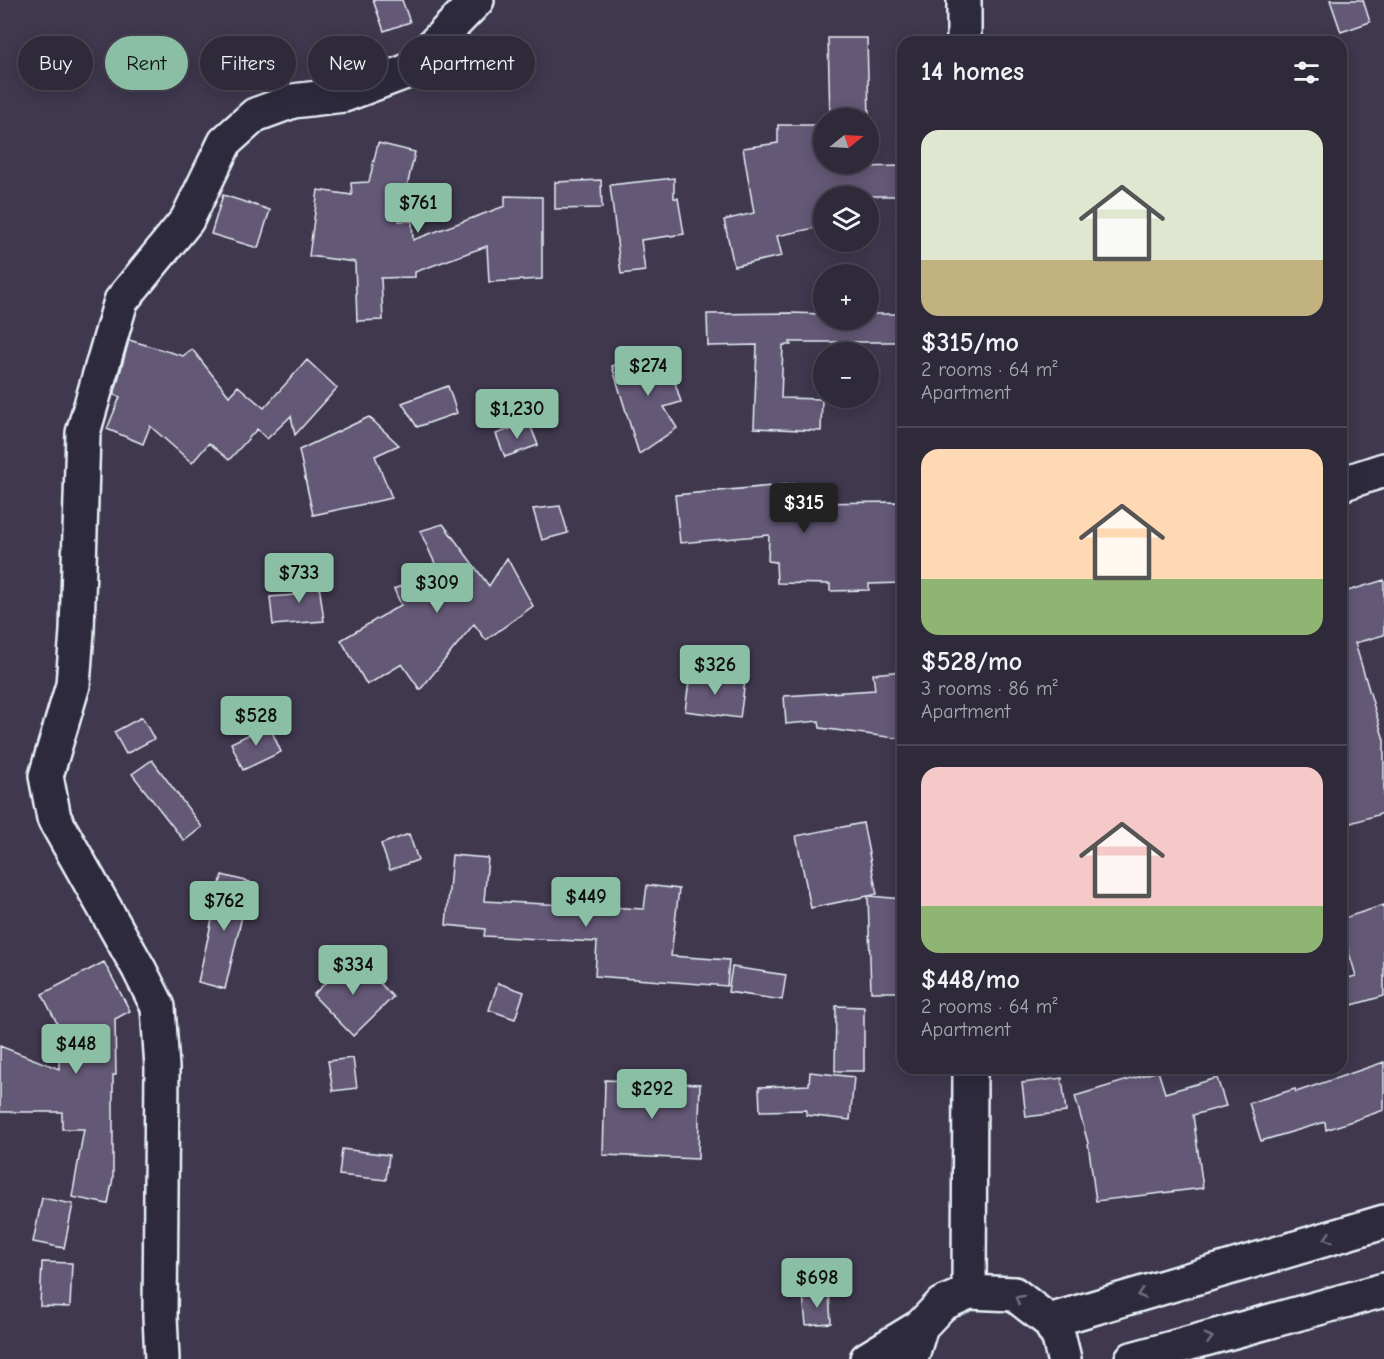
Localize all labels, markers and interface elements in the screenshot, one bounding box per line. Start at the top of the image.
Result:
chip: Buy [18,36,93,90]
chip: Rent [105,36,188,90]
chip: Filters [200,36,296,90]
chip: New [308,36,387,90]
chip: Apartment [399,36,535,90]
icon: filters [1290,56,1323,89]
text: 14 homes [921,57,1024,87]
north arrow [813,108,879,174]
map controls [813,108,879,408]
icon: home [1068,169,1176,277]
pin: $761 [382,183,454,234]
button: layers [813,186,879,252]
text: $761 [399,191,437,214]
button: + [813,264,879,330]
text: $315/mo [921,328,1019,358]
button: − [813,342,879,408]
pin: $274 [612,346,684,397]
text: $274 [629,354,667,377]
text: 2 rooms · 64 m² [921,358,1057,381]
text: Apartment [921,381,1011,404]
pin: $1,230 [468,389,566,440]
text: $1,230 [490,397,544,420]
pin: $315 [768,483,840,534]
icon: home [1068,488,1176,596]
text: $315 [784,491,824,514]
pin: $733 [263,553,335,604]
text: $733 [279,561,319,584]
pin: $309 [401,563,473,614]
text: $309 [415,571,459,594]
pin: $326 [679,645,751,696]
text: $528/mo [921,647,1022,677]
text: $326 [694,653,736,676]
text: 3 rooms · 86 m² [921,677,1058,700]
pin: $528 [220,696,292,747]
text: Apartment [921,700,1011,723]
text: $528 [235,704,277,727]
icon: home [1068,806,1176,914]
pin: $449 [550,877,622,928]
pin: $762 [188,881,260,932]
text: $449 [565,885,607,908]
text: $762 [204,889,244,912]
pin: $334 [317,945,389,996]
text: $334 [332,953,374,976]
text: $448/mo [921,965,1020,995]
text: 2 rooms · 64 m² [921,995,1057,1018]
text: Apartment [921,1018,1011,1041]
pin: $448 [40,1024,112,1075]
text: $448 [55,1032,97,1055]
pin: $292 [616,1069,688,1120]
text: $292 [631,1077,673,1100]
one-way arrow [1323,1231,1333,1244]
pin: $698 [781,1258,853,1309]
text: $698 [795,1266,839,1289]
one-way arrow [1136,1287,1147,1299]
one-way arrow [1014,1295,1025,1306]
one-way arrow [1203,1333,1214,1345]

